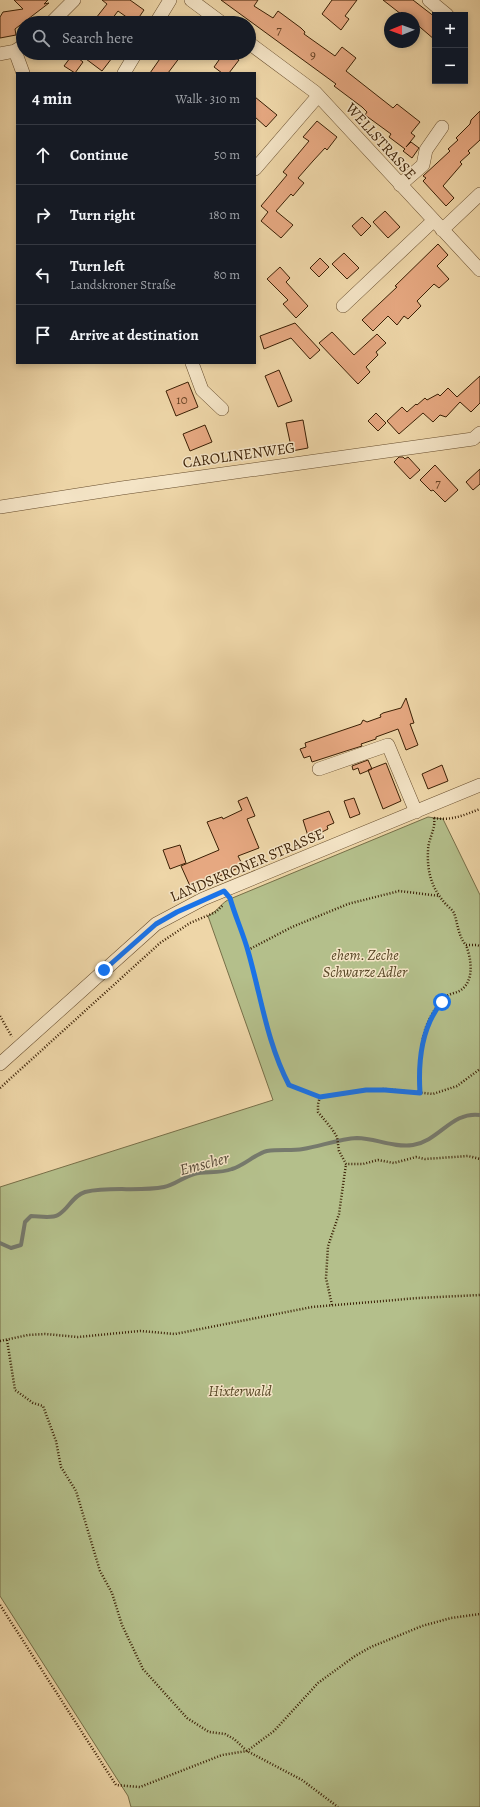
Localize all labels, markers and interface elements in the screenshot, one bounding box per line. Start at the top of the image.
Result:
north arrow [384,12,420,48]
map controls [432,12,468,84]
button: + [432,12,468,48]
search box [16,16,256,60]
house number: 7 [276,21,282,38]
icon: search [30,27,52,49]
text: Search here [62,28,133,48]
house number: 9 [310,46,316,63]
button: − [432,48,468,84]
text: 4 min [32,87,72,110]
text: Walk · 310 m [175,90,240,107]
street label: WELLSTRASSE [341,98,421,184]
icon: ahead [32,144,54,166]
text: Continue [70,145,128,165]
text: 50 m [214,146,240,163]
icon: right [32,204,54,226]
text: Turn right [70,205,135,225]
text: 180 m [209,206,240,223]
text: Turn left [70,256,125,276]
icon: left [32,264,54,286]
text: 80 m [213,266,240,283]
text: Landskroner Straße [70,276,176,293]
icon: arrive [32,324,54,346]
text: Arrive at destination [70,325,199,345]
house number: 10 [176,391,188,408]
street label: CAROLINENWEG [182,437,296,473]
house number: 7 [435,474,441,491]
street label: LANDSKRONER STRASSE [167,823,327,907]
park label: ehem. Zeche Schwarze Adler [323,945,408,982]
route end [95,961,113,979]
route start [433,993,451,1011]
water label: Emscher [177,1147,232,1181]
park label: Hixterwald [208,1381,272,1401]

